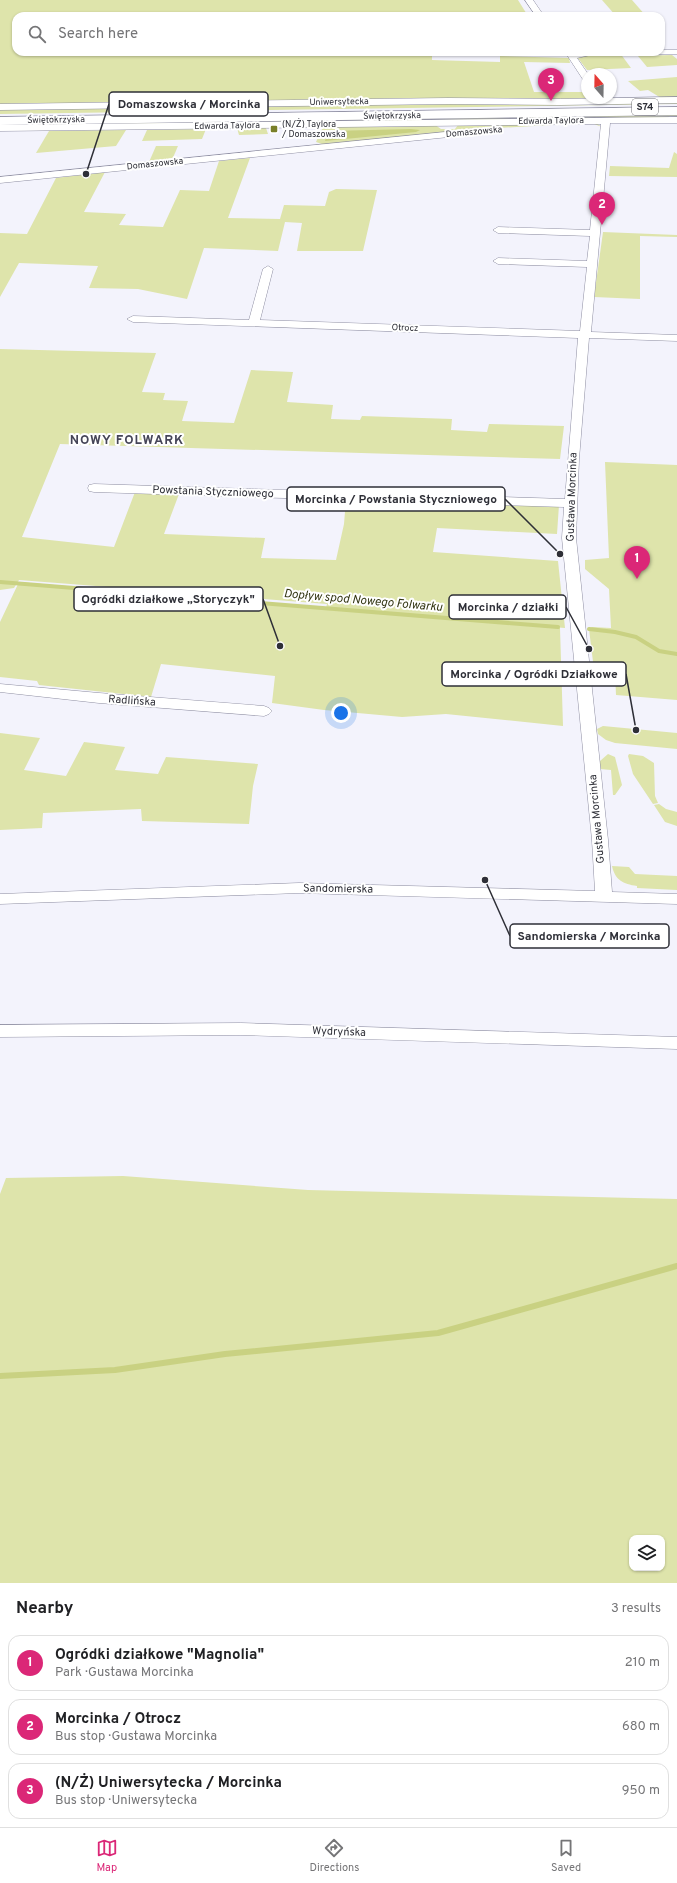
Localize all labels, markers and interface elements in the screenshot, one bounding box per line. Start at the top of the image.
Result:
search box [12,12,665,56]
icon: search [26,23,48,45]
text: Search here [58,25,138,44]
pin: 3 [538,68,564,101]
north arrow [581,68,617,104]
callout: Domaszowska / Morcinka [109,92,268,116]
street label: Uniwersytecka [309,96,369,108]
text: Domaszowska / Morcinka [118,97,260,113]
road number: S74 [632,99,658,115]
street label: Świętokrzyska [363,109,421,122]
street label: Świętokrzyska [27,113,85,126]
street label: Edwarda Taylora [518,115,584,127]
place label: (N/Ż) Taylora / Domaszowska [281,118,346,140]
street label: Edwarda Taylora [194,120,260,132]
marker: (N/Ż) Taylora / Domaszowska [269,124,279,134]
street label: Domaszowska [445,124,503,140]
street label: Domaszowska [126,156,184,172]
pin: 2 [589,192,615,225]
street label: Otrocz [391,322,419,334]
district label: NOWY FOLWARK [70,433,184,449]
street label: Gustawa Morcinka [563,452,581,542]
street label: Powstania Styczniowego [152,483,274,501]
callout: Morcinka / Powstania Styczniowego [287,487,505,511]
text: Morcinka / Powstania Styczniowego [295,492,497,508]
pin: 1 [624,546,650,579]
water label: Dopływ spod Nowego Folwarku [283,586,443,616]
callout: Ogródki działkowe ,,Storyczyk" [74,587,263,611]
text: Ogródki działkowe ,,Storyczyk" [81,592,255,608]
callout: Morcinka / działki [449,595,566,619]
text: Morcinka / działki [458,600,558,616]
callout: Morcinka / Ogródki Działkowe [442,662,626,686]
text: Morcinka / Ogródki Działkowe [450,667,618,683]
street label: Radlińska [108,692,157,710]
your location [331,703,351,723]
street label: Gustawa Morcinka [586,774,608,864]
street label: Sandomierska [303,881,373,897]
callout: Sandomierska / Morcinka [510,924,669,948]
text: Sandomierska / Morcinka [517,929,661,945]
street label: Wydryńska [312,1024,366,1040]
map controls [629,1535,665,1571]
button: layers [629,1535,665,1571]
text: Nearby [16,1598,73,1620]
text: 3 results [611,1601,661,1617]
text: Ogródki działkowe "Magnolia" [55,1646,264,1665]
text: 1 [27,1655,33,1671]
text: 210 m [625,1655,660,1671]
text: Park · Gustawa Morcinka [55,1665,194,1681]
text: Morcinka / Otrocz [55,1710,181,1729]
text: 2 [26,1719,34,1735]
text: 680 m [622,1719,660,1735]
text: Bus stop · Gustawa Morcinka [55,1729,217,1745]
text: (N/Ż) Uniwersytecka / Morcinka [55,1774,282,1793]
text: 3 [26,1783,34,1799]
text: 950 m [622,1783,660,1799]
text: Bus stop · Uniwersytecka [55,1793,197,1809]
tab: Map [96,1837,118,1875]
tab: Directions [309,1837,359,1875]
tab: Saved [551,1837,581,1875]

